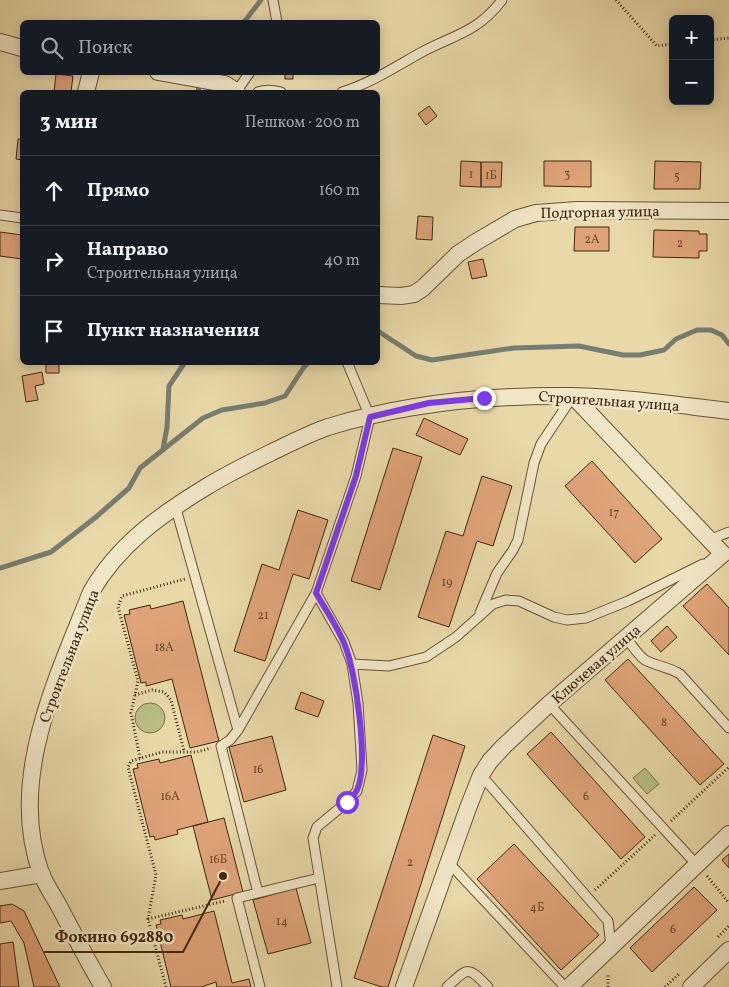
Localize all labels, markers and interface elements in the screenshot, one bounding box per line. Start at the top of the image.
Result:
map controls [669,15,714,105]
button: + [669,15,714,60]
search box [20,20,380,75]
icon: search [38,34,66,62]
text: Поиск [78,35,132,61]
button: − [669,60,714,105]
text: 3 мин [40,108,98,137]
text: Пешком · 200 m [245,112,360,134]
house number: 1 [469,167,473,183]
house number: 3 [564,167,570,183]
house number: 1Б [485,168,497,184]
house number: 5 [674,169,680,185]
icon: ahead [40,177,68,205]
text: Прямо [87,178,149,204]
text: 160 m [319,180,360,202]
street label: Подгорная улица [540,202,660,225]
house number: 2А [585,232,600,248]
house number: 2 [677,236,683,252]
text: Направо [87,237,169,263]
icon: right [40,247,68,275]
text: 40 m [324,250,360,272]
text: Строительная улица [87,263,238,285]
icon: arrive [40,317,68,345]
text: Пункт назначения [87,318,260,344]
route end [473,387,496,410]
street label: Строительная улица [538,387,680,418]
house number: 17 [609,505,619,521]
house number: 19 [442,575,452,591]
street label: Строительная улица [35,587,106,726]
house number: 21 [257,608,269,624]
street label: Ключевая улица [548,620,646,710]
house number: 18А [154,640,174,656]
house number: 8 [661,715,667,731]
house number: 16 [253,762,263,778]
house number: 16А [160,789,180,805]
house number: 6 [583,789,589,805]
route start [336,791,359,814]
house number: 16Б [209,852,227,868]
house number: 2 [407,855,413,871]
house number: 4Б [530,900,544,916]
house number: 14 [276,914,288,930]
callout: Фокино 692880 [44,921,183,952]
house number: 6 [670,922,676,938]
text: Фокино 692880 [55,927,174,949]

